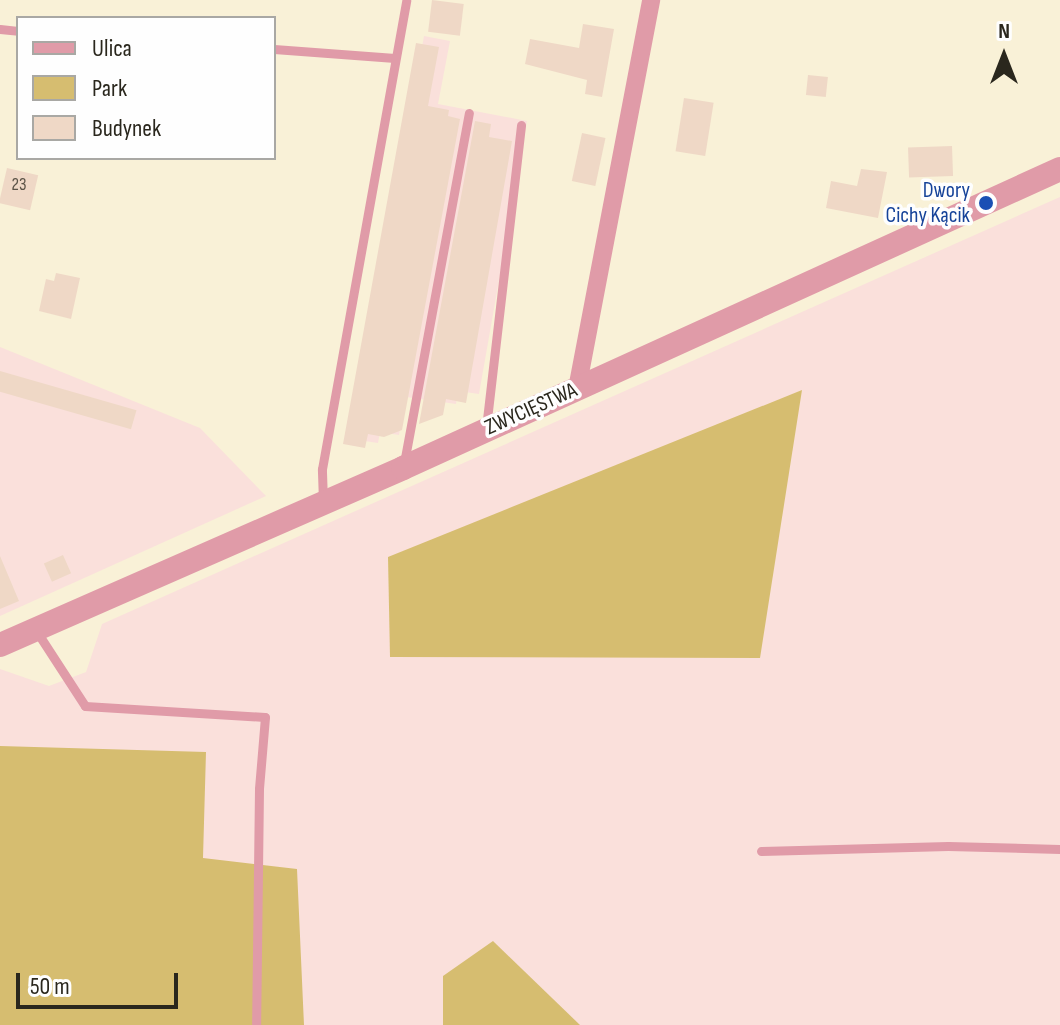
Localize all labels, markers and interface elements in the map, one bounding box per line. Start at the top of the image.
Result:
legend [16,16,276,160]
north arrow [964,16,1044,96]
text: N [998,18,1010,45]
text: Ulica [92,34,132,63]
text: Park [92,74,127,103]
text: Budynek [92,114,161,143]
house number: 23 [12,174,26,196]
place label: Dwory Cichy Kącik [885,177,970,228]
marker: Dwory Cichy Kącik [977,194,995,212]
street label: ZWYCIĘSTWA [481,377,581,441]
scale bar [20,957,182,1007]
text: 50 m [30,972,70,1001]

